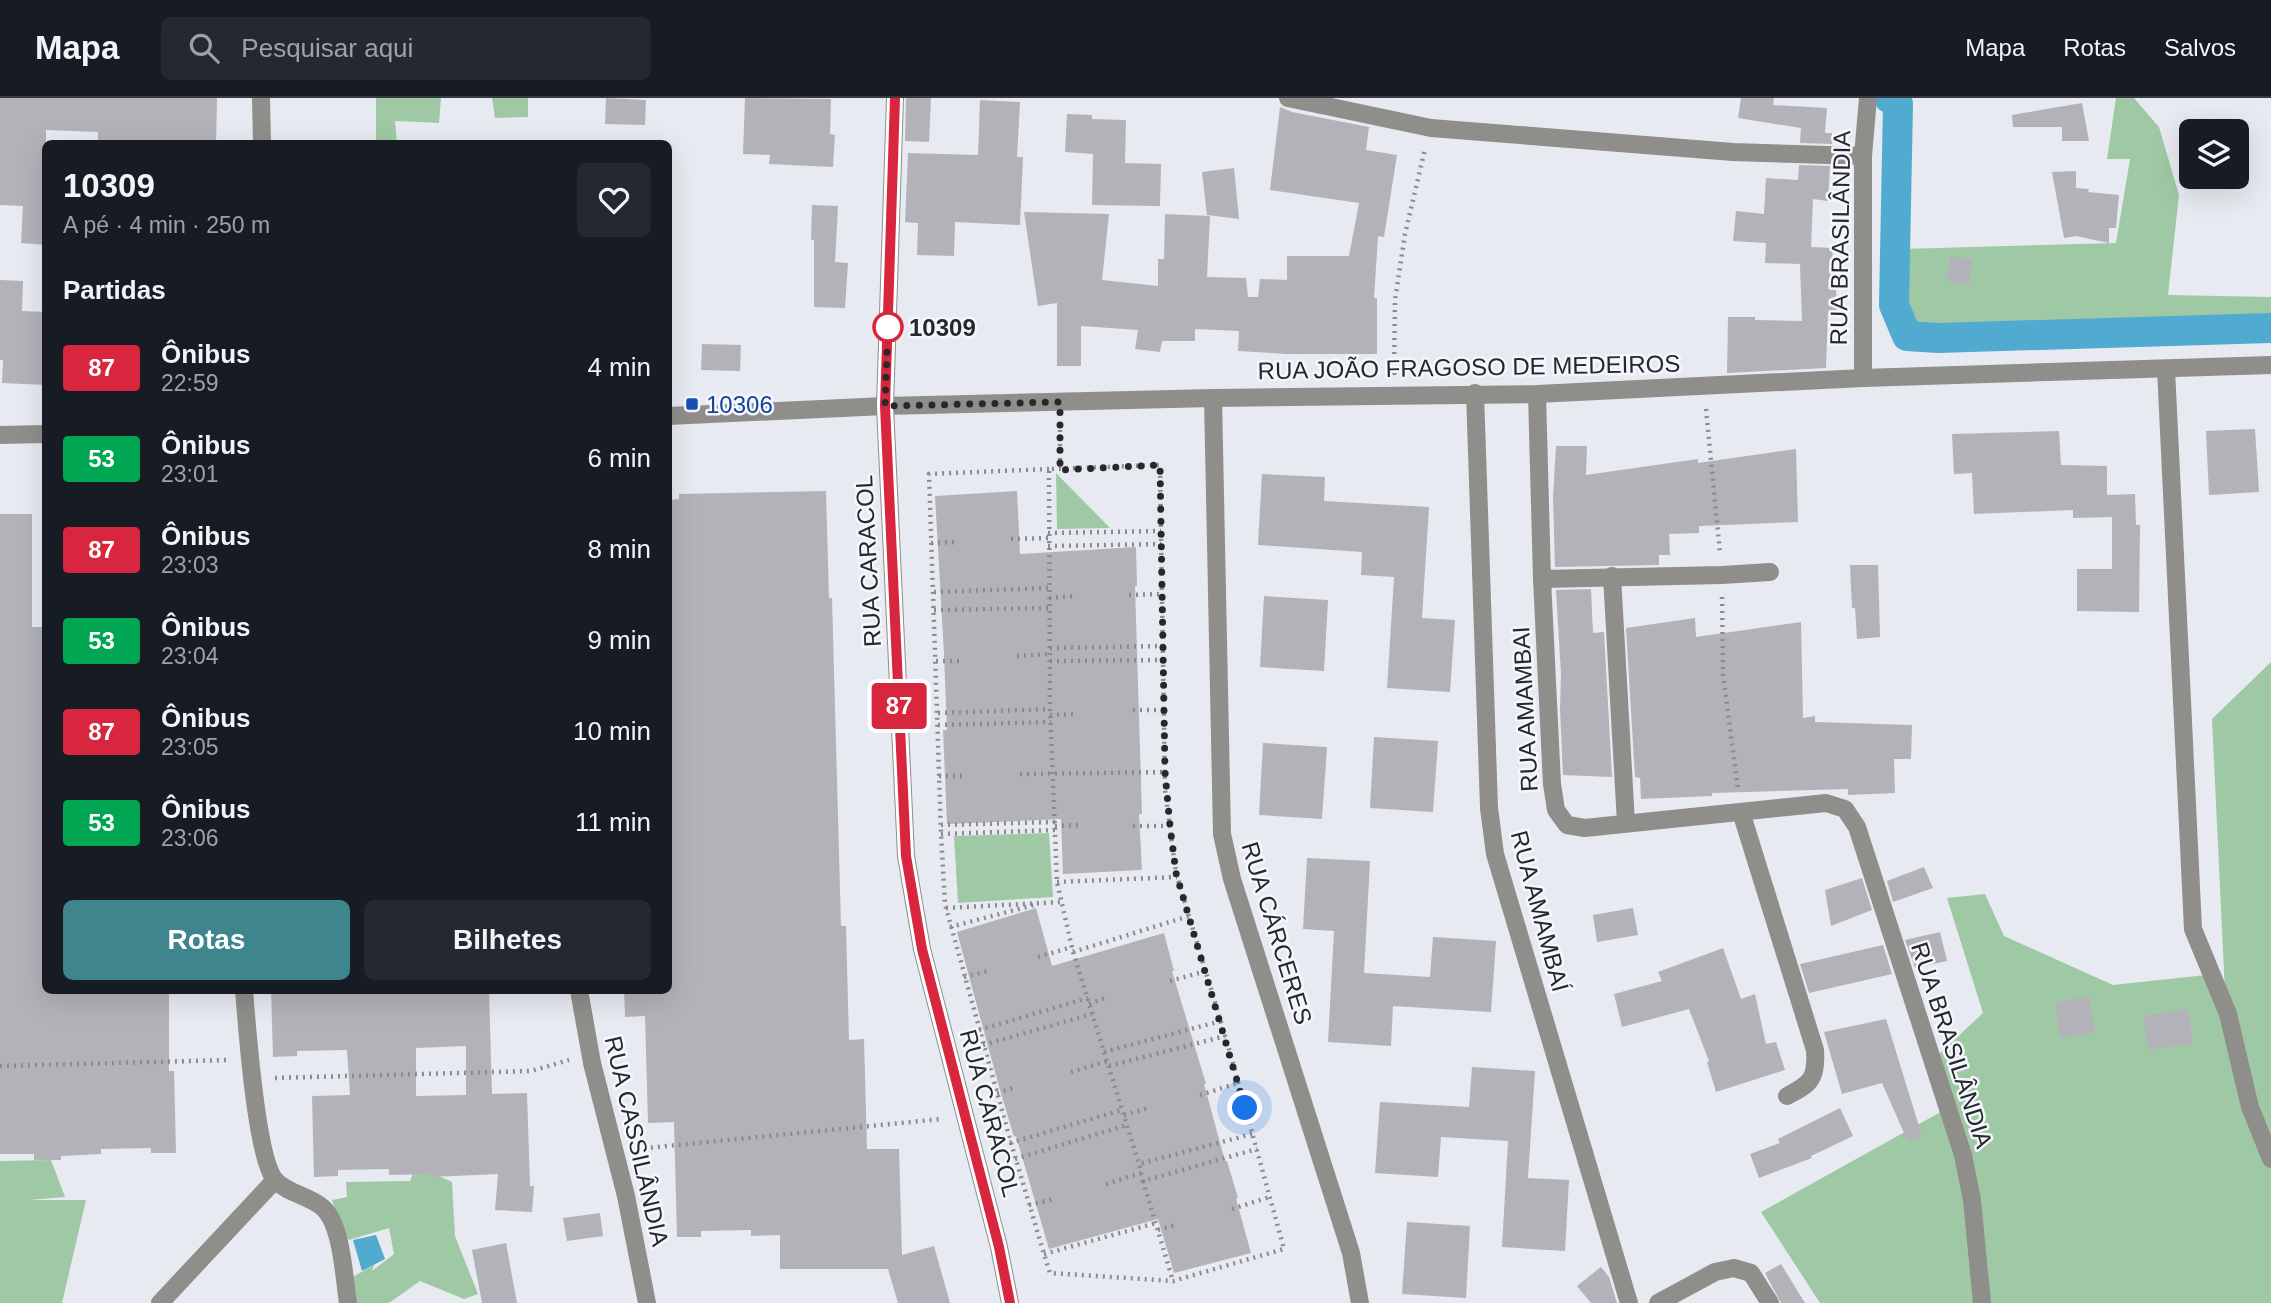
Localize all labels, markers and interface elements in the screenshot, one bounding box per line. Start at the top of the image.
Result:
search box [161,17,651,80]
text: Mapa [35,29,119,66]
icon: search [185,29,223,67]
text: Pesquisar aqui [241,33,413,63]
text: Mapa [1965,34,2025,61]
text: Rotas [2063,34,2126,61]
text: Salvos [2164,34,2236,61]
map controls [2179,119,2249,189]
button: layers [2179,119,2249,189]
street label: RUA BRASILÂNDIA [1825,130,1855,346]
button: heart [577,163,651,237]
text: 10309 [63,167,155,204]
text: A pé · 4 min · 250 m [63,212,270,238]
text: Partidas [63,275,166,305]
marker: 10309 [873,312,903,342]
place label: 10309 [909,314,976,341]
text: Ônibus [161,339,251,369]
street label: RUA JOÃO FRAGOSO DE MEDEIROS [1257,350,1681,384]
text: 4 min [587,352,651,382]
text: 87 [88,354,115,381]
text: 22:59 [161,370,219,396]
place label: 10306 [706,391,773,418]
marker: 10306 [684,396,700,412]
text: Ônibus [161,430,251,460]
text: 6 min [587,443,651,473]
text: 53 [88,445,115,472]
text: 23:01 [161,461,219,487]
street label: RUA CARACOL [850,474,886,648]
text: Ônibus [161,521,251,551]
text: 8 min [587,534,651,564]
text: 87 [88,536,115,563]
text: 23:03 [161,552,219,578]
text: Ônibus [161,612,251,642]
text: 9 min [587,625,651,655]
street label: RUA AMAMBAI [1507,626,1543,792]
text: 53 [88,627,115,654]
text: 23:04 [161,643,219,669]
line badge: 87 [867,683,930,729]
text: 87 [886,692,912,719]
text: Ônibus [161,703,251,733]
text: 10 min [573,716,651,746]
text: 87 [88,718,115,745]
text: 23:05 [161,734,219,760]
text: Ônibus [161,794,251,824]
text: 11 min [575,807,651,837]
text: 53 [88,809,115,836]
text: 23:06 [161,825,219,851]
street label: RUA AMAMBAÍ [1506,828,1575,995]
street label: RUA CÁRCERES [1236,839,1318,1027]
button: Rotas [63,900,350,980]
button: Bilhetes [364,900,651,980]
street label: RUA BRASILÂNDIA [1906,939,1998,1151]
street label: RUA CARACOL [955,1026,1025,1200]
street label: RUA CASSILÂNDIA [600,1033,674,1249]
your location [1227,1090,1262,1125]

